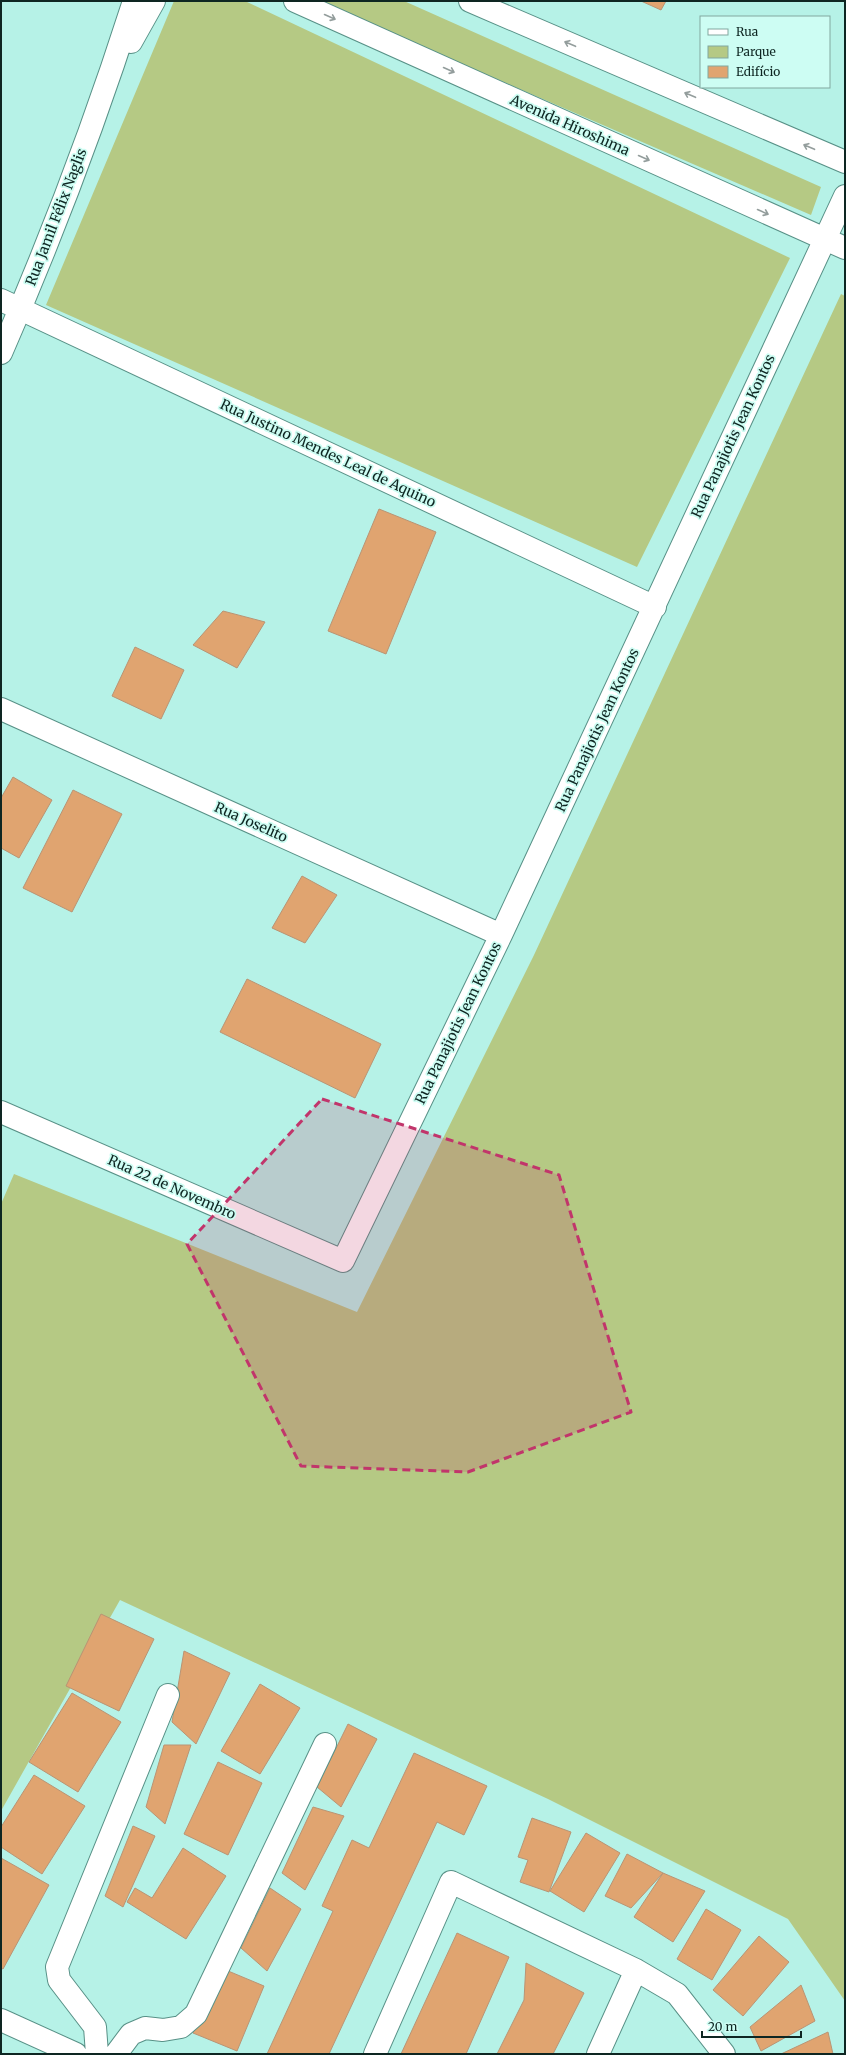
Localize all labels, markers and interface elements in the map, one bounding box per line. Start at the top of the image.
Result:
one-way arrow [324,14,336,21]
legend [700,16,830,88]
text: Rua [736,24,759,39]
one-way arrow [565,40,577,47]
text: Parque [736,44,776,59]
text: Edifício [736,64,780,79]
one-way arrow [442,67,454,75]
street label: Avenida Hiroshima [507,90,633,160]
one-way arrow [684,91,696,99]
one-way arrow [804,142,816,150]
street label: Rua Jamil Félix Naglis [22,146,91,288]
one-way arrow [638,155,650,162]
one-way arrow [756,209,768,216]
street label: Rua Panajiotis Jean Kontos [687,351,779,521]
street label: Rua Justino Mendes Leal de Aquino [217,395,439,511]
street label: Rua Panajiotis Jean Kontos [551,645,643,815]
street label: Rua Joselito [212,798,290,846]
street label: Rua Panajiotis Jean Kontos [411,939,505,1107]
street label: Rua 22 de Novembro [105,1151,239,1223]
scale bar [702,2013,801,2039]
text: 20 m [708,2019,737,2034]

